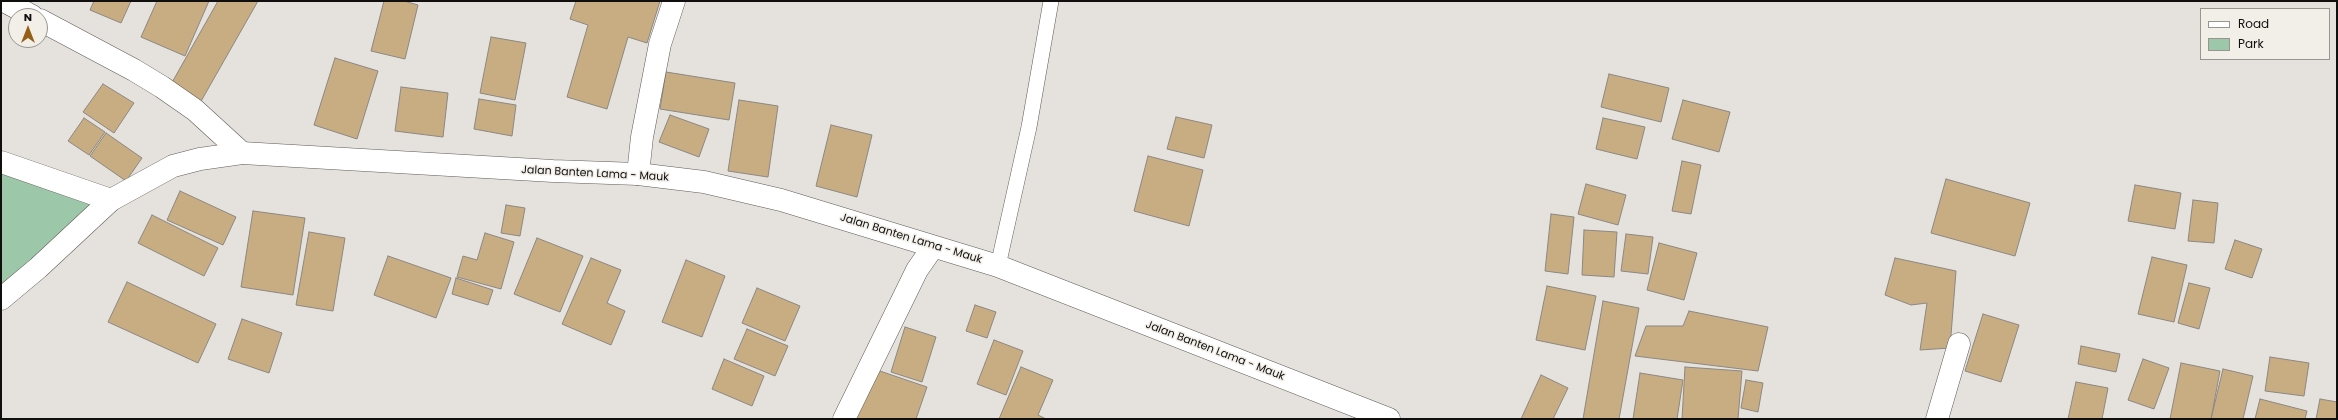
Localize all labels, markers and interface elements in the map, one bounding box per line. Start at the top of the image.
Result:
north arrow [8,8,48,48]
legend [2200,8,2330,60]
text: N [24,9,32,25]
text: Road [2238,15,2269,32]
text: Park [2238,35,2264,52]
street label: Jalan Banten Lama - Mauk [521,164,669,184]
street label: Jalan Banten Lama - Mauk [838,211,984,267]
street label: Jalan Banten Lama - Mauk [1144,318,1286,384]

